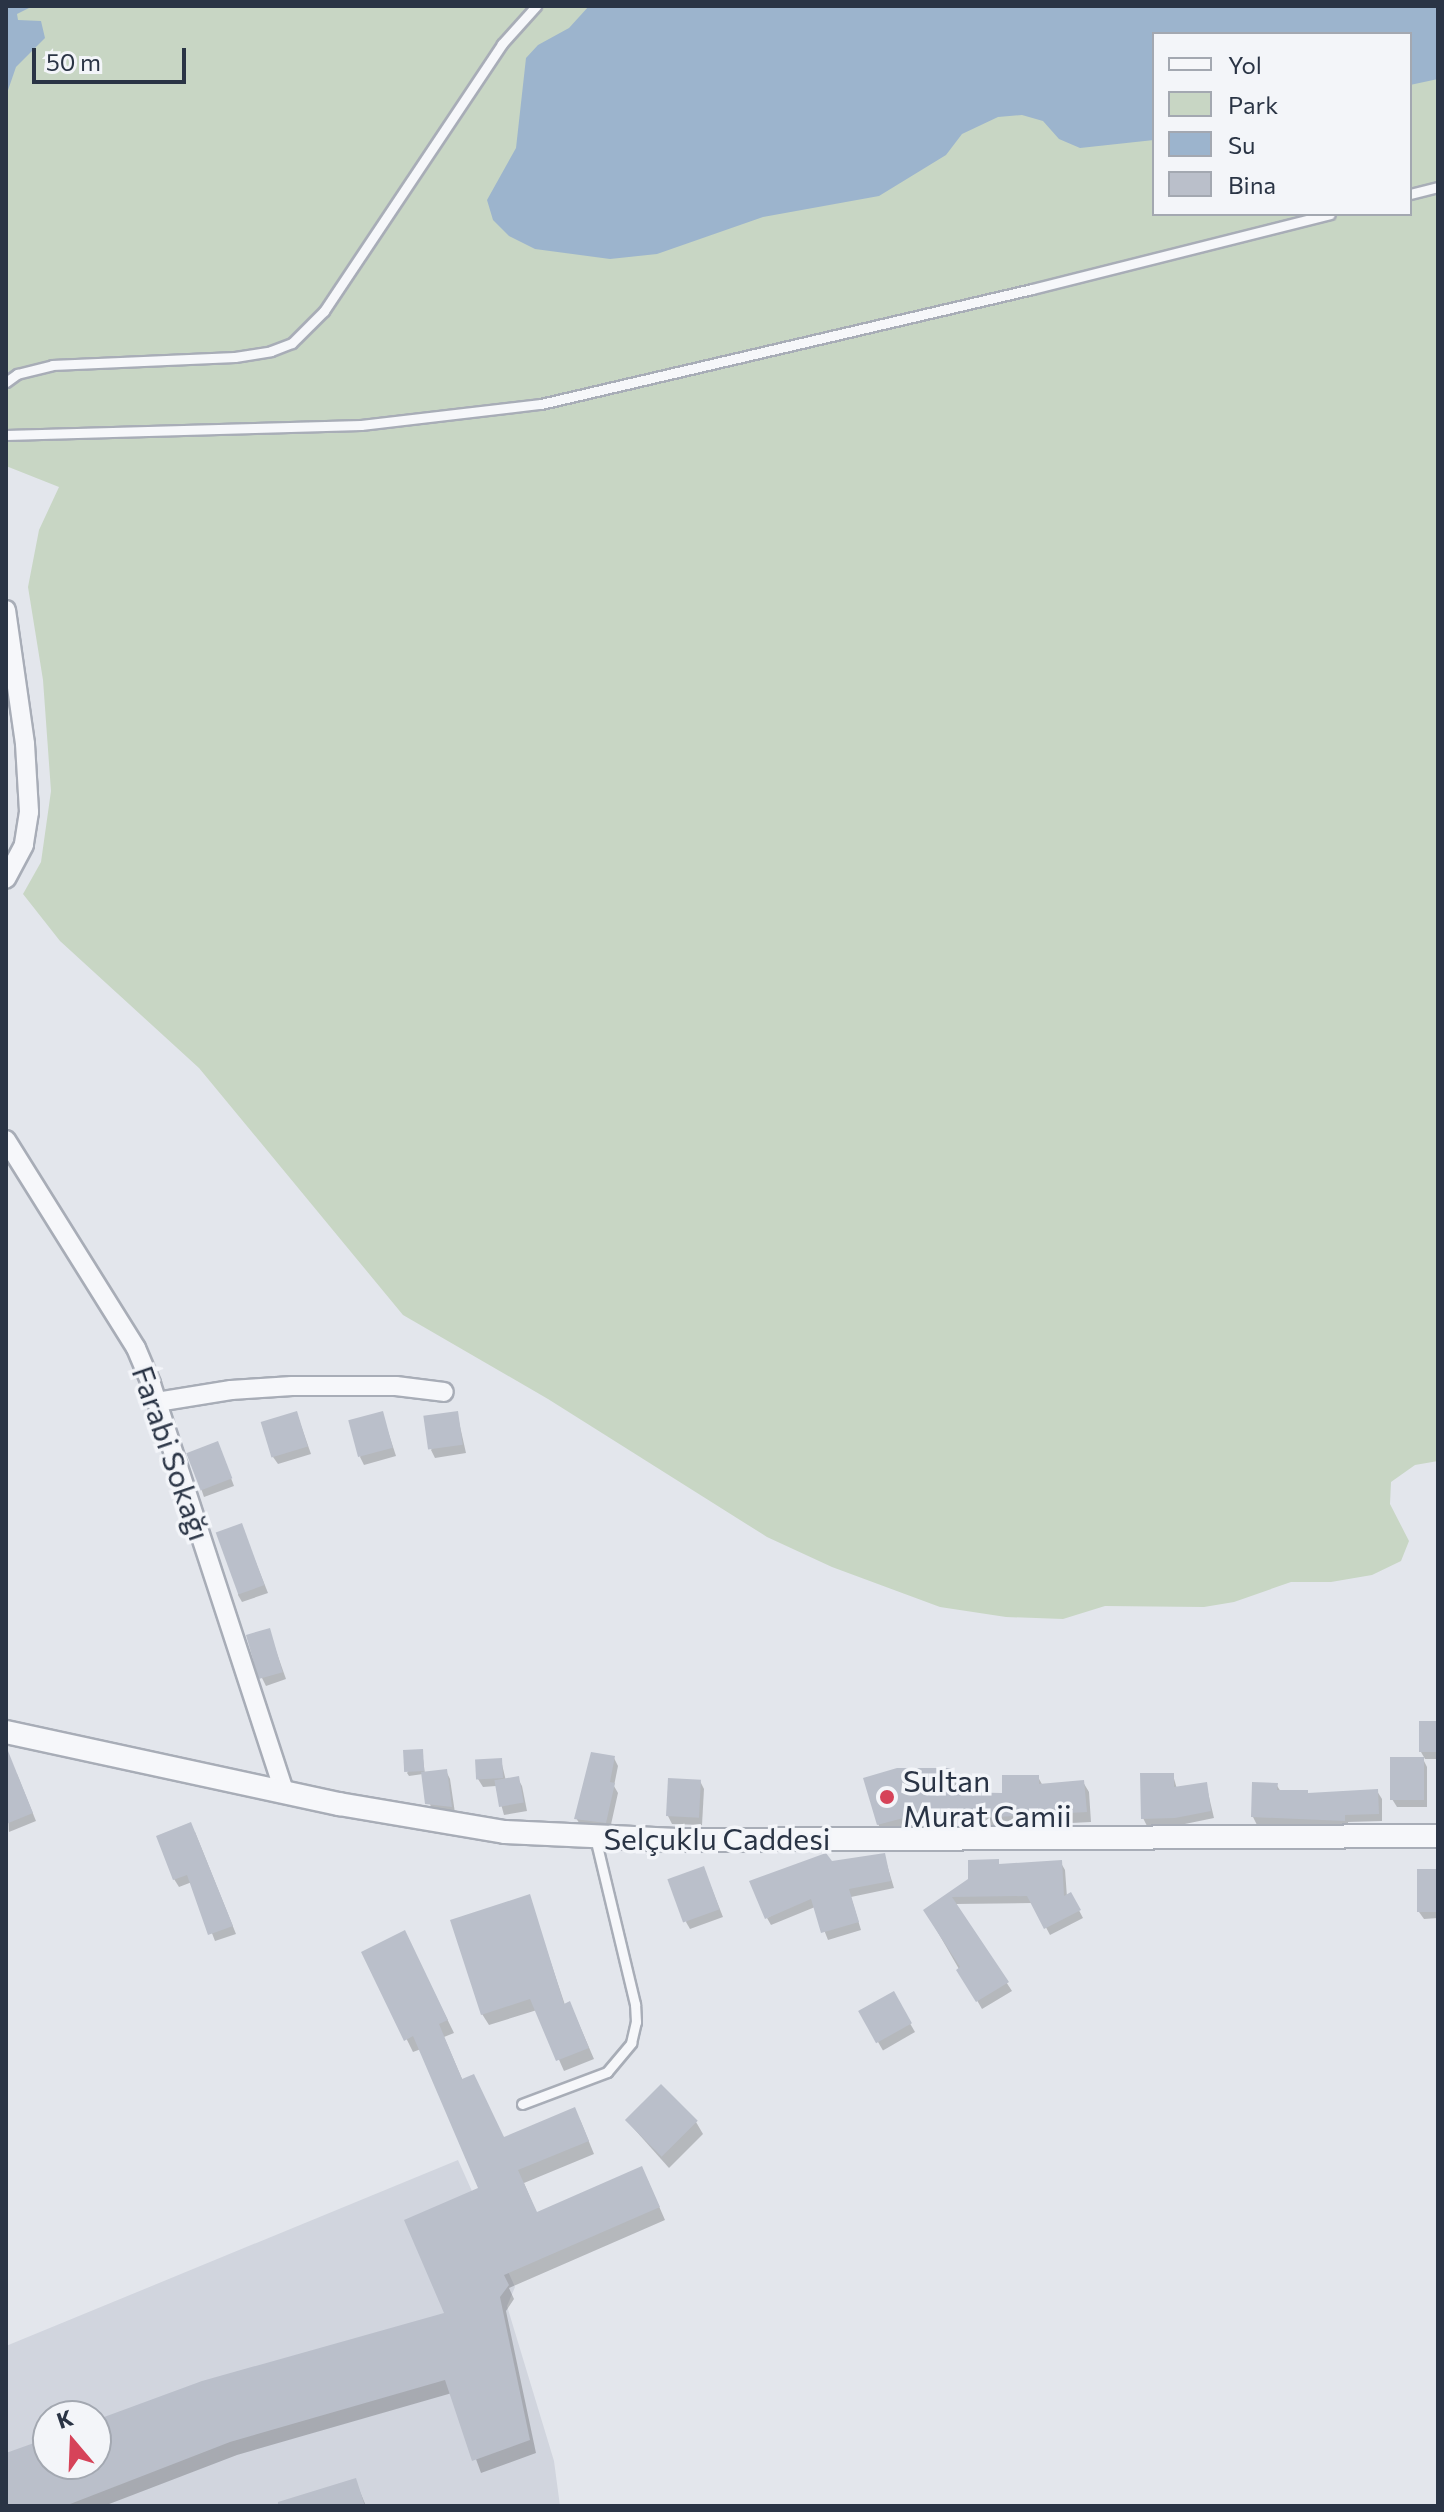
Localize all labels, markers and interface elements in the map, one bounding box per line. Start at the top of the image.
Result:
scale bar [36,32,190,82]
legend [1152,32,1412,216]
text: 50 m [46,47,101,76]
text: Yol [1228,50,1262,79]
text: Park [1228,90,1278,119]
text: Su [1228,130,1255,159]
text: Bina [1228,170,1276,199]
street label: Farabi Sokağı [125,1361,219,1545]
place label: Sultan Murat Camii [903,1762,1072,1832]
marker: Sultan Murat Camii [878,1788,896,1806]
street label: Selçuklu Caddesi [603,1820,831,1856]
north arrow [32,2400,112,2480]
text: K [53,2403,76,2434]

